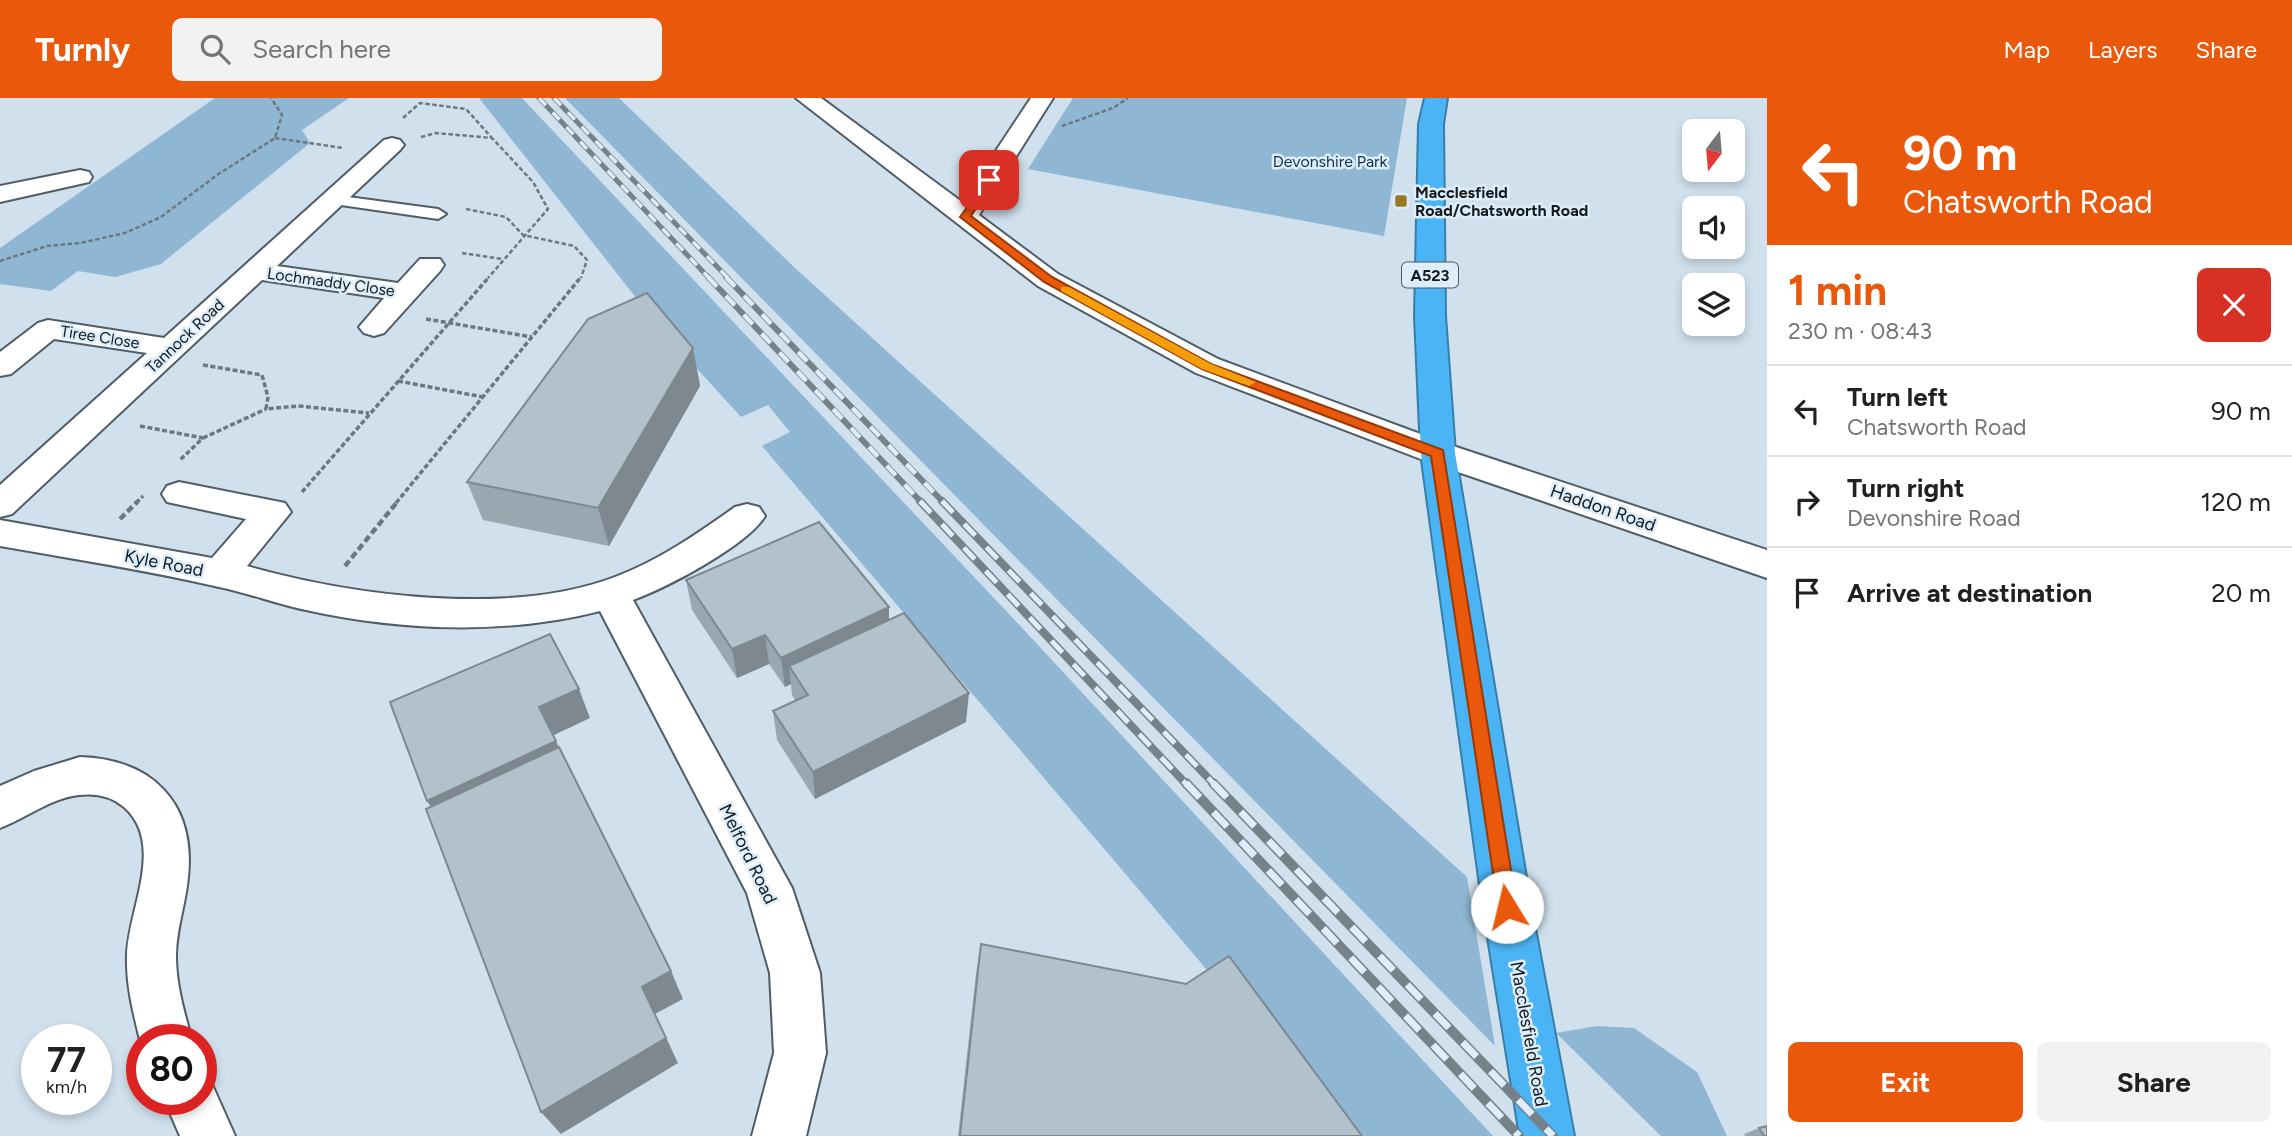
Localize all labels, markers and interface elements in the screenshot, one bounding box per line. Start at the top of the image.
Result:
search box [172,18,662,81]
text: Turnly [35,30,130,69]
icon: search [196,30,234,68]
text: Search here [252,33,391,65]
text: Map [2003,35,2050,64]
text: Layers [2088,35,2157,64]
text: Share [2195,35,2257,64]
north arrow [1682,119,1745,182]
map controls [1682,119,1745,336]
text: 90 m [1903,123,2018,182]
icon: left [1788,126,1879,217]
pin [959,150,1019,210]
park label: Devonshire Park [1273,152,1387,171]
icon: arrive [970,161,1008,199]
place label: Macclesfield Road/Chatsworth Road [1415,183,1588,220]
text: Chatsworth Road [1903,183,2153,221]
marker: Macclesfield Road/Chatsworth Road [1393,193,1409,209]
button: sound [1682,196,1745,259]
road number: A523 [1402,262,1458,288]
street label: Lochmaddy Close [266,264,396,300]
text: 1 min [1788,265,1887,316]
button: close [2197,268,2271,342]
button: layers [1682,273,1745,336]
street label: Tannock Road [142,295,228,377]
text: 230 m · 08:43 [1788,317,1932,345]
street label: Tiree Close [59,321,141,353]
text: Turn left [1847,381,1948,413]
icon: left [1788,392,1826,430]
text: 90 m [2211,395,2271,427]
text: Chatsworth Road [1847,413,2027,441]
text: Turn right [1847,472,1964,504]
street label: Haddon Road [1547,480,1659,536]
icon: right [1788,483,1826,521]
text: 120 m [2201,486,2271,518]
text: Devonshire Road [1847,504,2021,532]
street label: Kyle Road [123,545,205,581]
icon: arrive [1788,574,1826,612]
text: Arrive at destination [1847,577,2092,609]
text: 20 m [2211,577,2271,609]
street label: Melford Road [714,800,782,908]
position arrow [1470,870,1544,944]
street label: Macclesfield Road [1505,960,1553,1108]
speed limit sign: 80 [126,1024,217,1115]
text: 77 [47,1039,86,1081]
button: Exit [1788,1042,2023,1122]
button: Share [2037,1042,2271,1122]
text: km/h [46,1076,87,1098]

